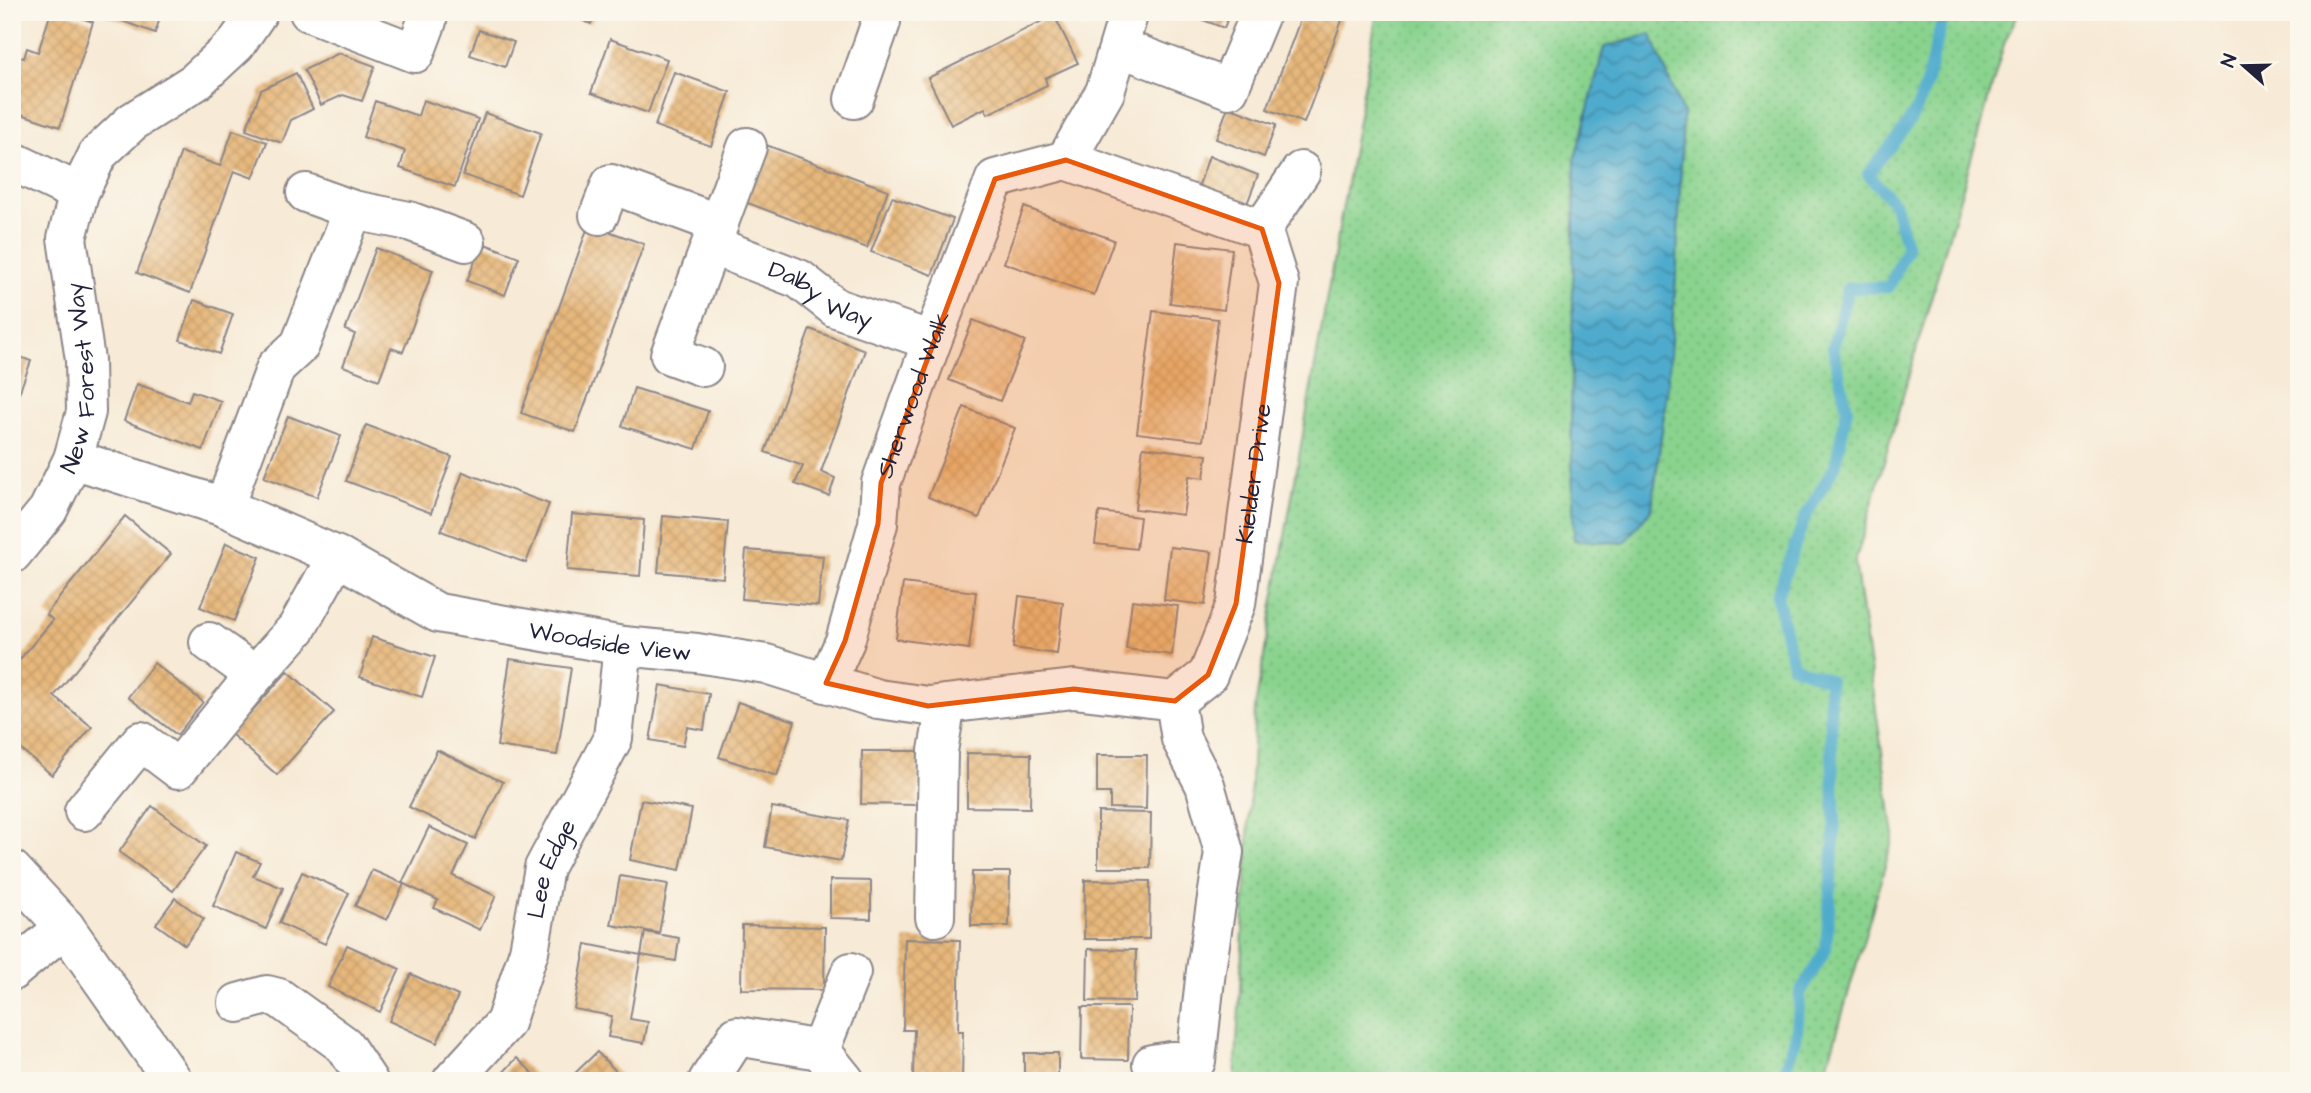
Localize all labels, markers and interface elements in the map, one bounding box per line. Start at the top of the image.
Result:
north arrow [2210,32,2280,102]
text: N [2215,50,2244,71]
street label: Dalby Way [763,253,877,338]
street label: New Forest Way [52,280,104,480]
street label: Sherwood Walk [868,306,960,483]
street label: Kielder Drive [1228,401,1281,546]
street label: Woodside View [526,614,692,670]
street label: Lee Edge [519,813,585,921]

